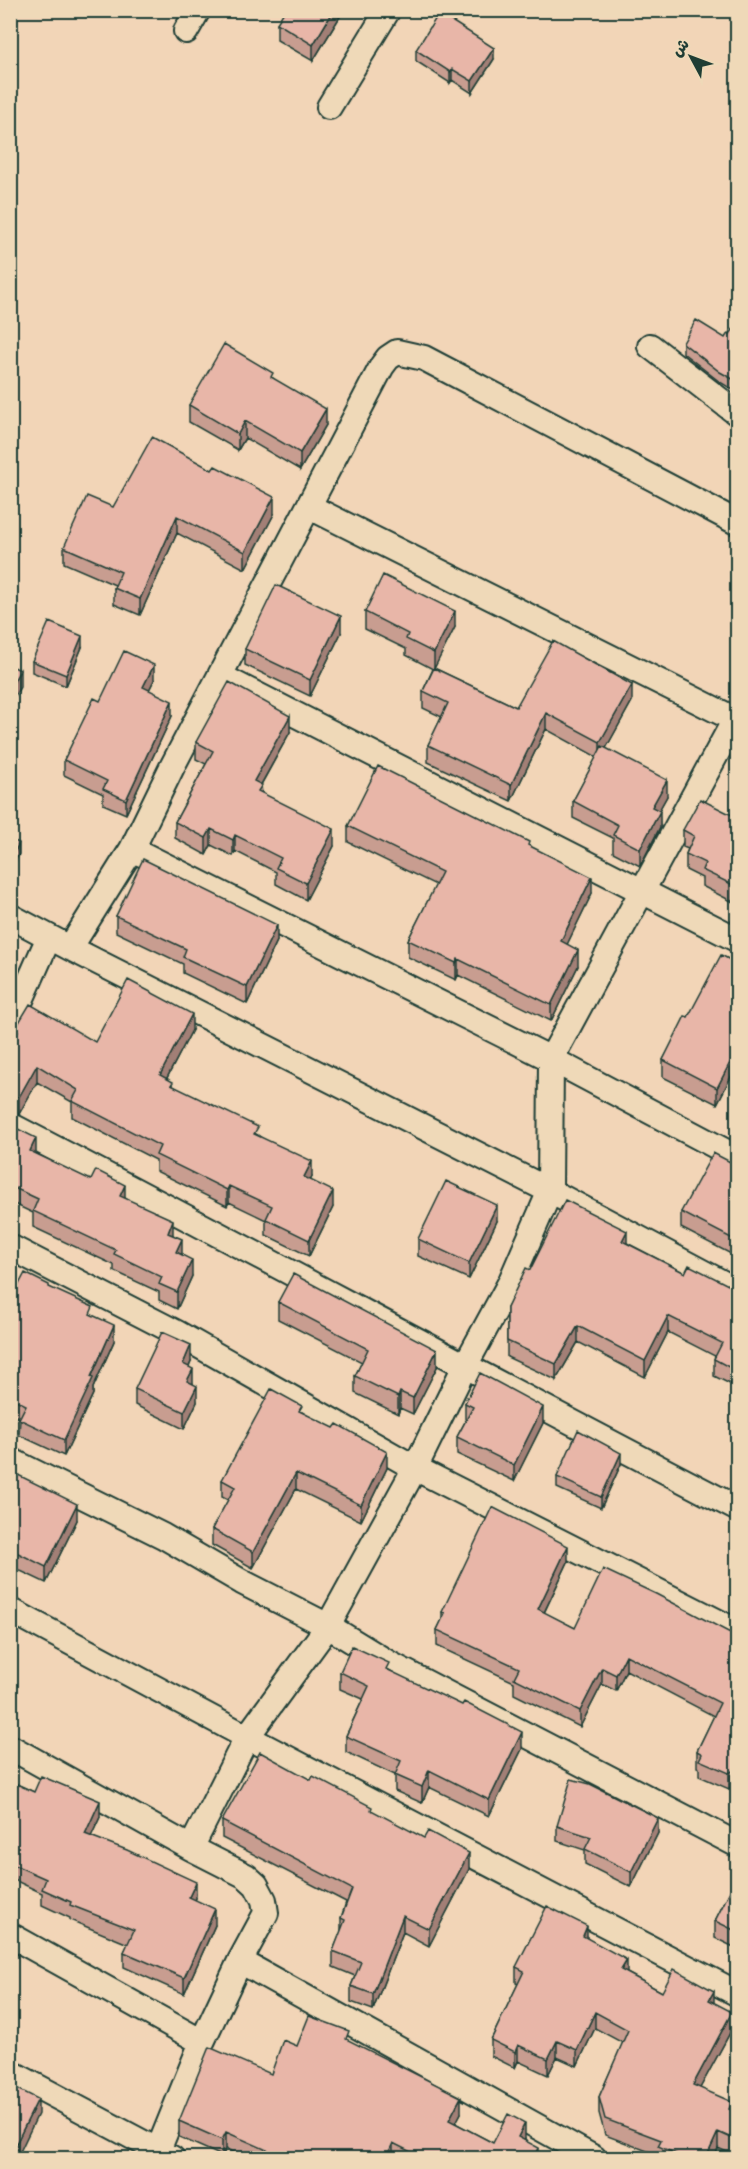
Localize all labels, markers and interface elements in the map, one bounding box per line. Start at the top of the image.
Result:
north arrow [661,27,721,87]
text: ش [663,31,697,64]

